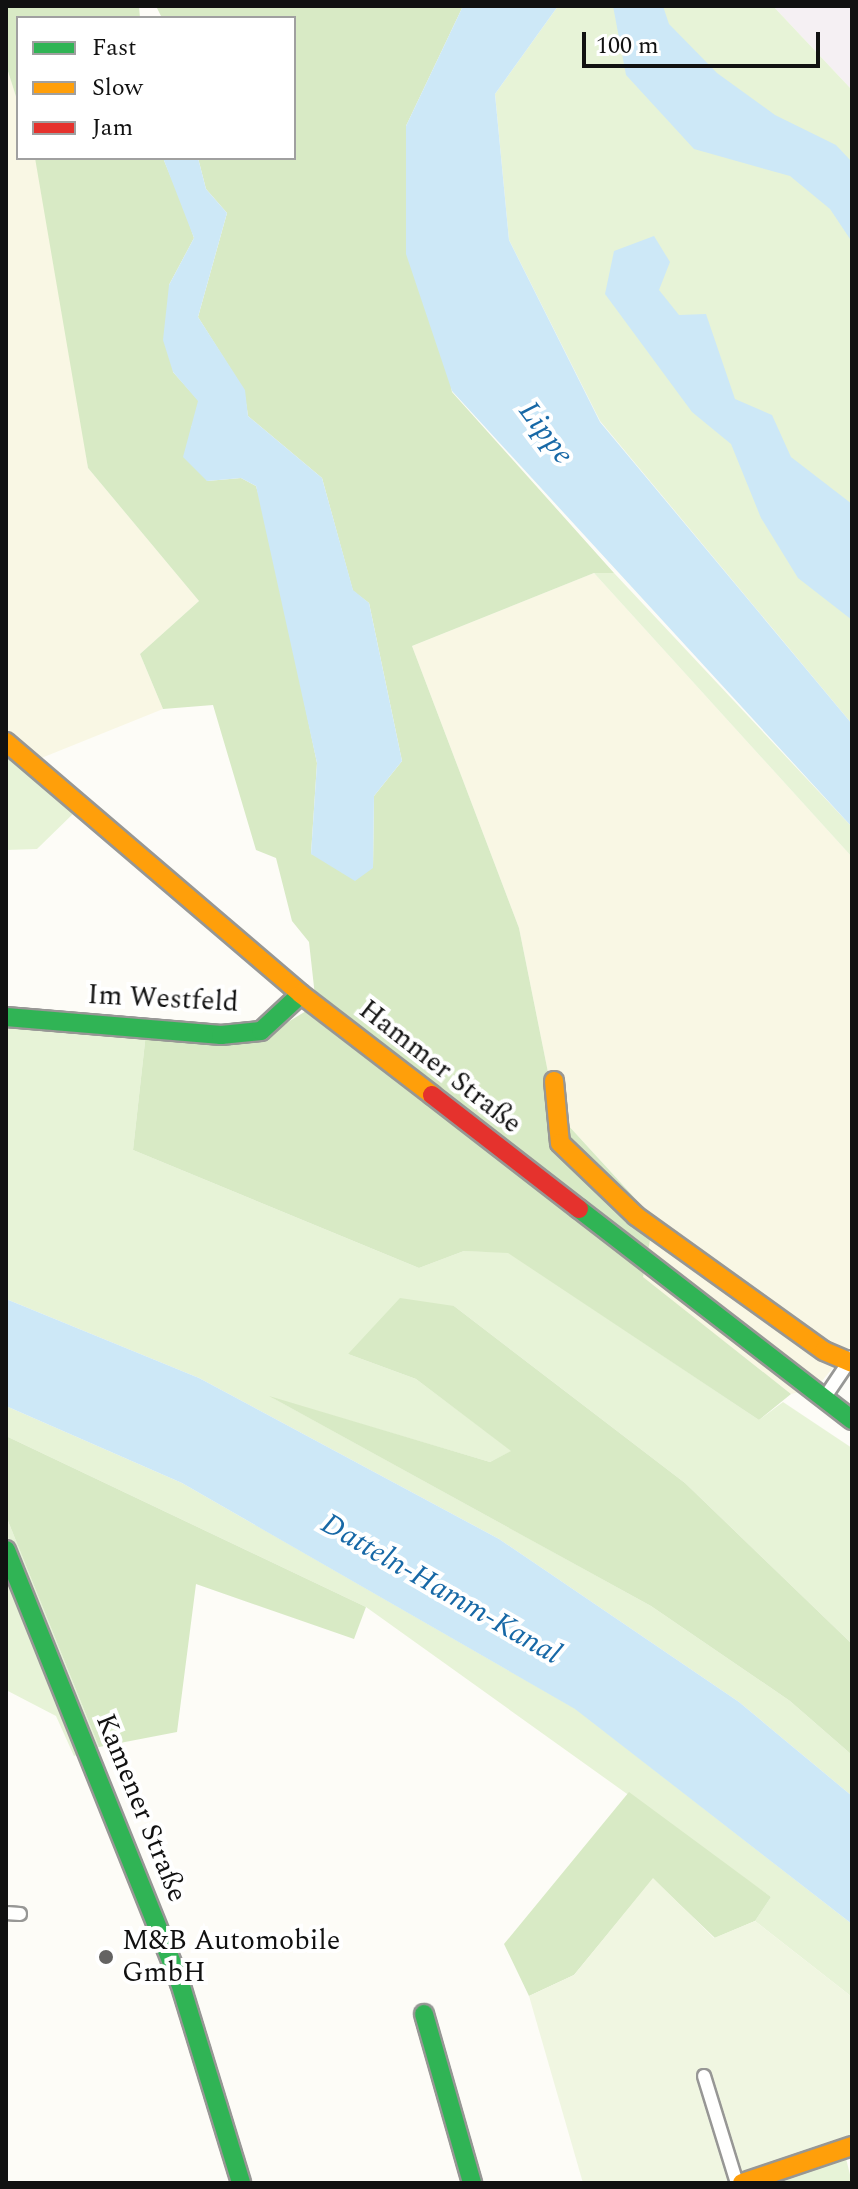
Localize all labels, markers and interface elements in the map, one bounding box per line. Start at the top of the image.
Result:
legend [16,16,296,160]
scale bar [586,16,824,66]
text: 100 m [596,28,659,64]
text: Fast [92,30,137,66]
text: Slow [92,70,143,106]
text: Jam [92,110,133,146]
water label: Lippe [511,394,581,472]
street label: Im Westfeld [87,978,239,1020]
street label: Hammer Straße [352,993,528,1141]
water label: Datteln-Hamm-Kanal [315,1506,567,1672]
street label: Kamener Straße [88,1709,194,1907]
place label: M&B Automobile GmbH [122,1924,340,1990]
marker: M&B Automobile GmbH [97,1948,115,1966]

